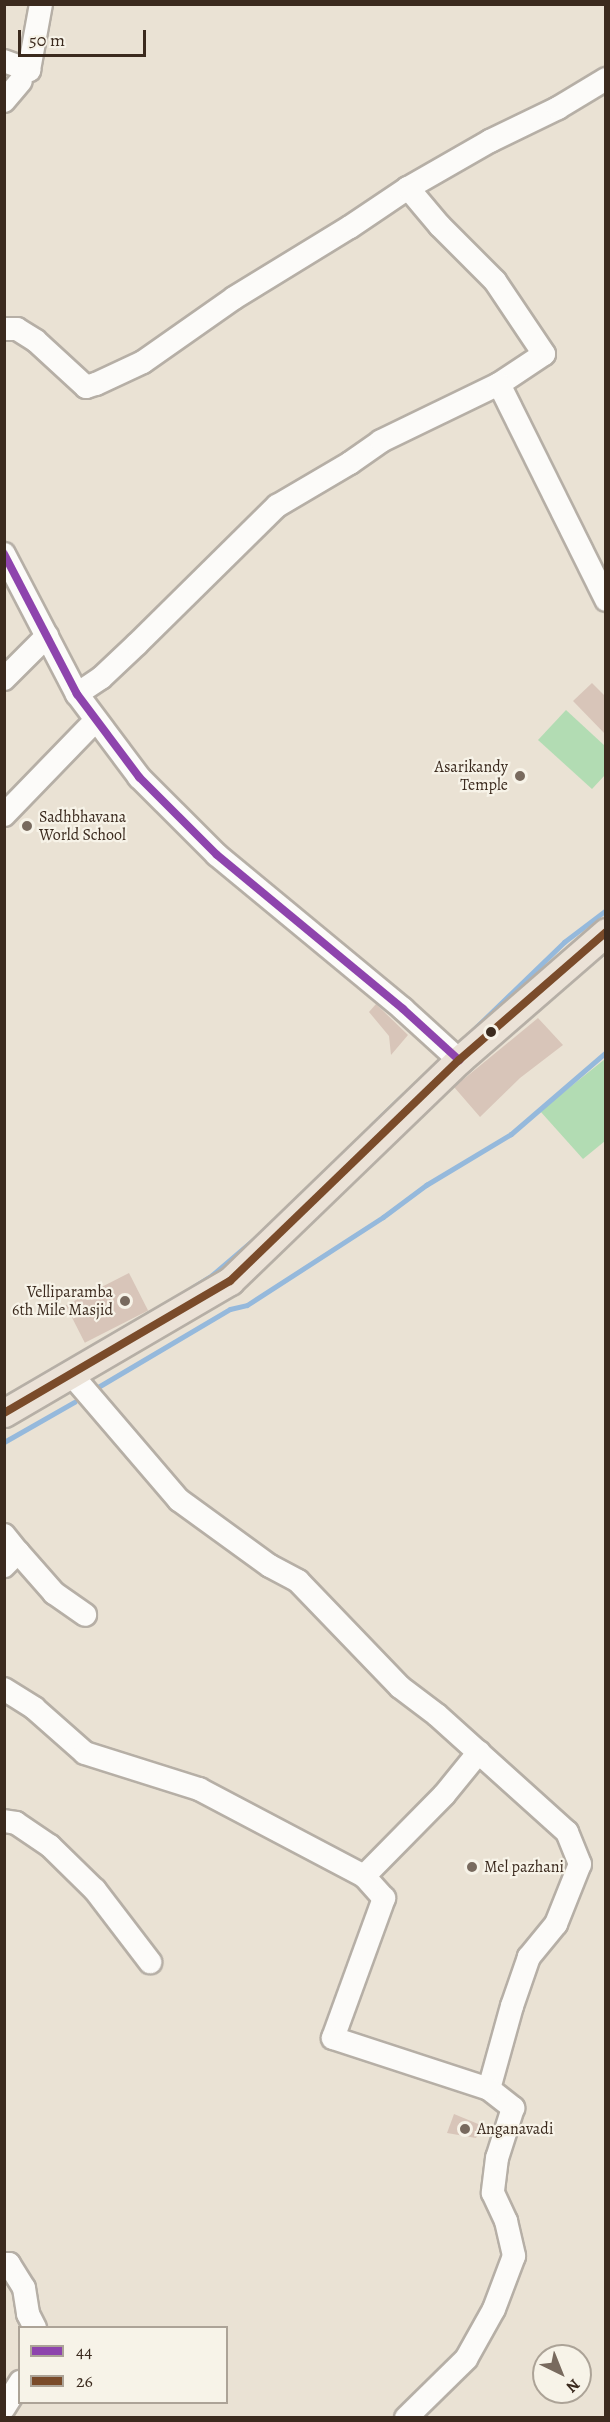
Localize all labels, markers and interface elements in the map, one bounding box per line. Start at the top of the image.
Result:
scale bar [21,18,148,56]
text: 50 m [29,28,65,52]
place label: Asarikandy Temple [435,757,508,795]
marker: Asarikandy Temple [513,769,527,783]
place label: Sadhbhavana World School [39,807,126,845]
marker: Sadhbhavana World School [20,819,34,833]
unlabelled marker [485,1026,497,1038]
place label: Velliparamba 6th Mile Masjid [12,1282,113,1320]
marker: Velliparamba 6th Mile Masjid [118,1294,132,1308]
place label: Mel pazhani [484,1857,564,1877]
marker: Mel pazhani [465,1860,479,1874]
place label: Anganavadi [477,2119,553,2139]
marker: Anganavadi [458,2122,472,2136]
legend [18,2326,228,2404]
text: 44 [76,2339,92,2363]
north arrow [532,2344,592,2404]
text: 26 [76,2369,93,2393]
text: N [561,2374,585,2398]

